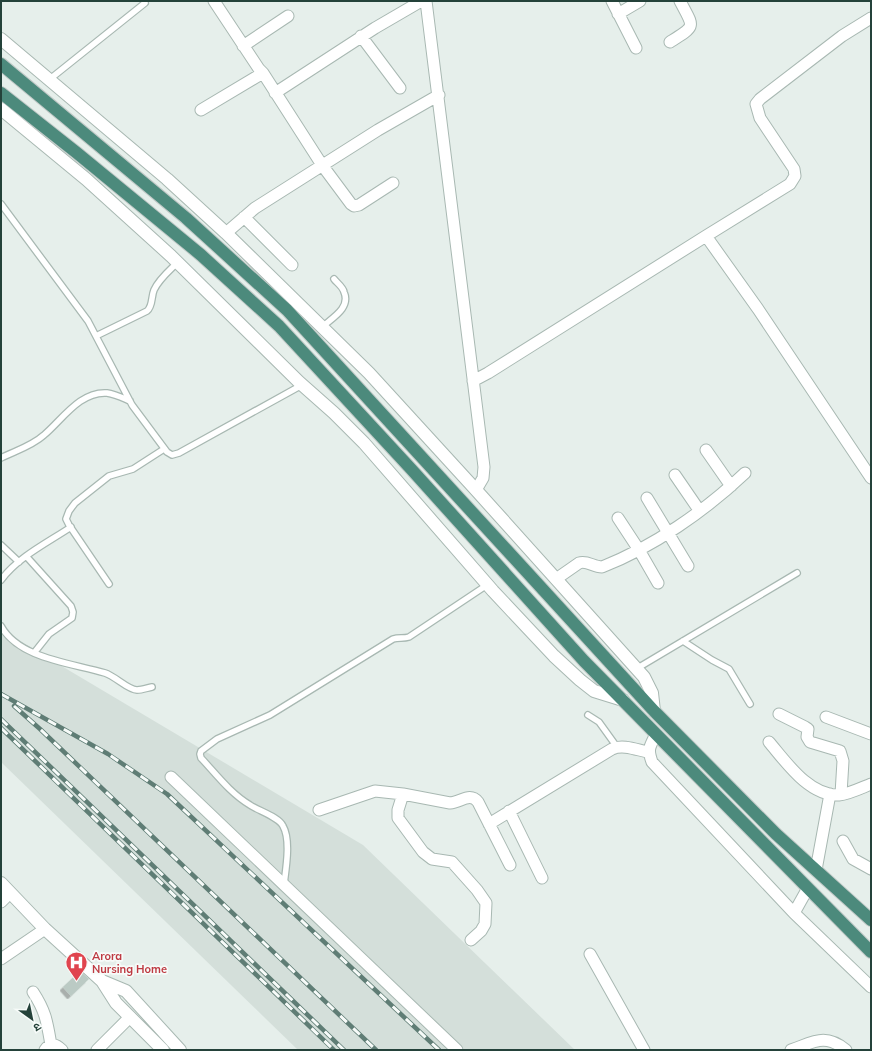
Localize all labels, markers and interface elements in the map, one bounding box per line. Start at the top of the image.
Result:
hospital icon: Arora Nursing Home [63,949,89,982]
place label: Arora Nursing Home [92,949,167,976]
north arrow [12,999,52,1039]
text: उ [30,1020,44,1035]

